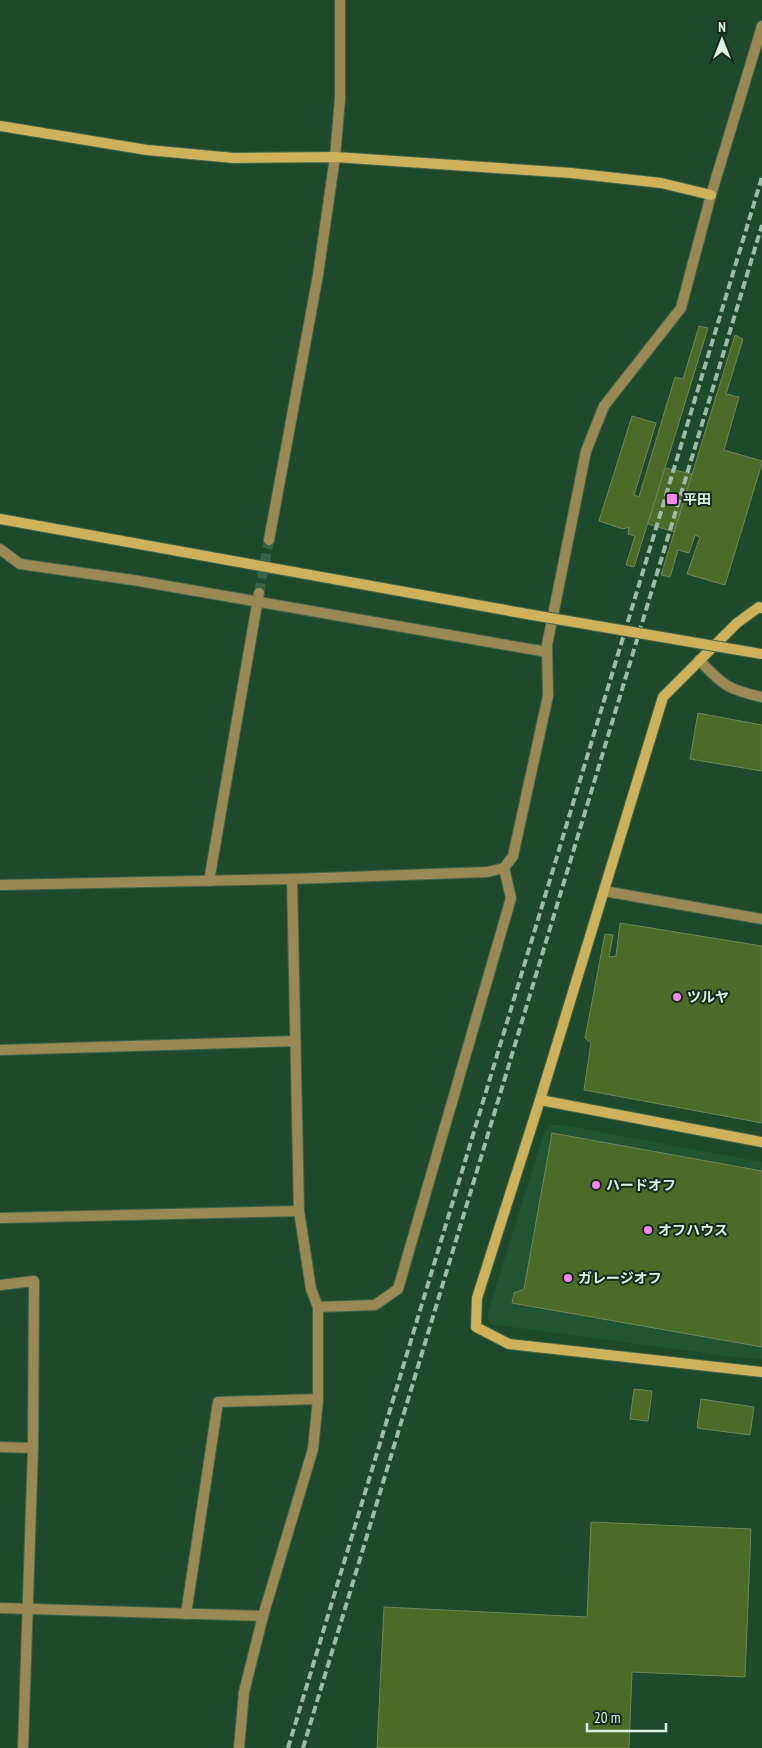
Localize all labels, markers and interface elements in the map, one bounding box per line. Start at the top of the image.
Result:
north arrow [697,15,747,65]
text: N [718,18,726,36]
place label: 平田 [683,490,711,508]
marker: 平田 [665,492,679,506]
place label: ツルヤ [687,988,729,1006]
marker: ツルヤ [671,991,683,1003]
place label: ハードオフ [606,1176,676,1194]
marker: ハードオフ [590,1179,602,1191]
place label: オフハウス [658,1221,728,1239]
marker: オフハウス [642,1224,654,1236]
place label: ガレージオフ [578,1269,662,1287]
marker: ガレージオフ [562,1272,574,1284]
scale bar [587,1700,666,1732]
text: 20 m [594,1708,620,1727]

